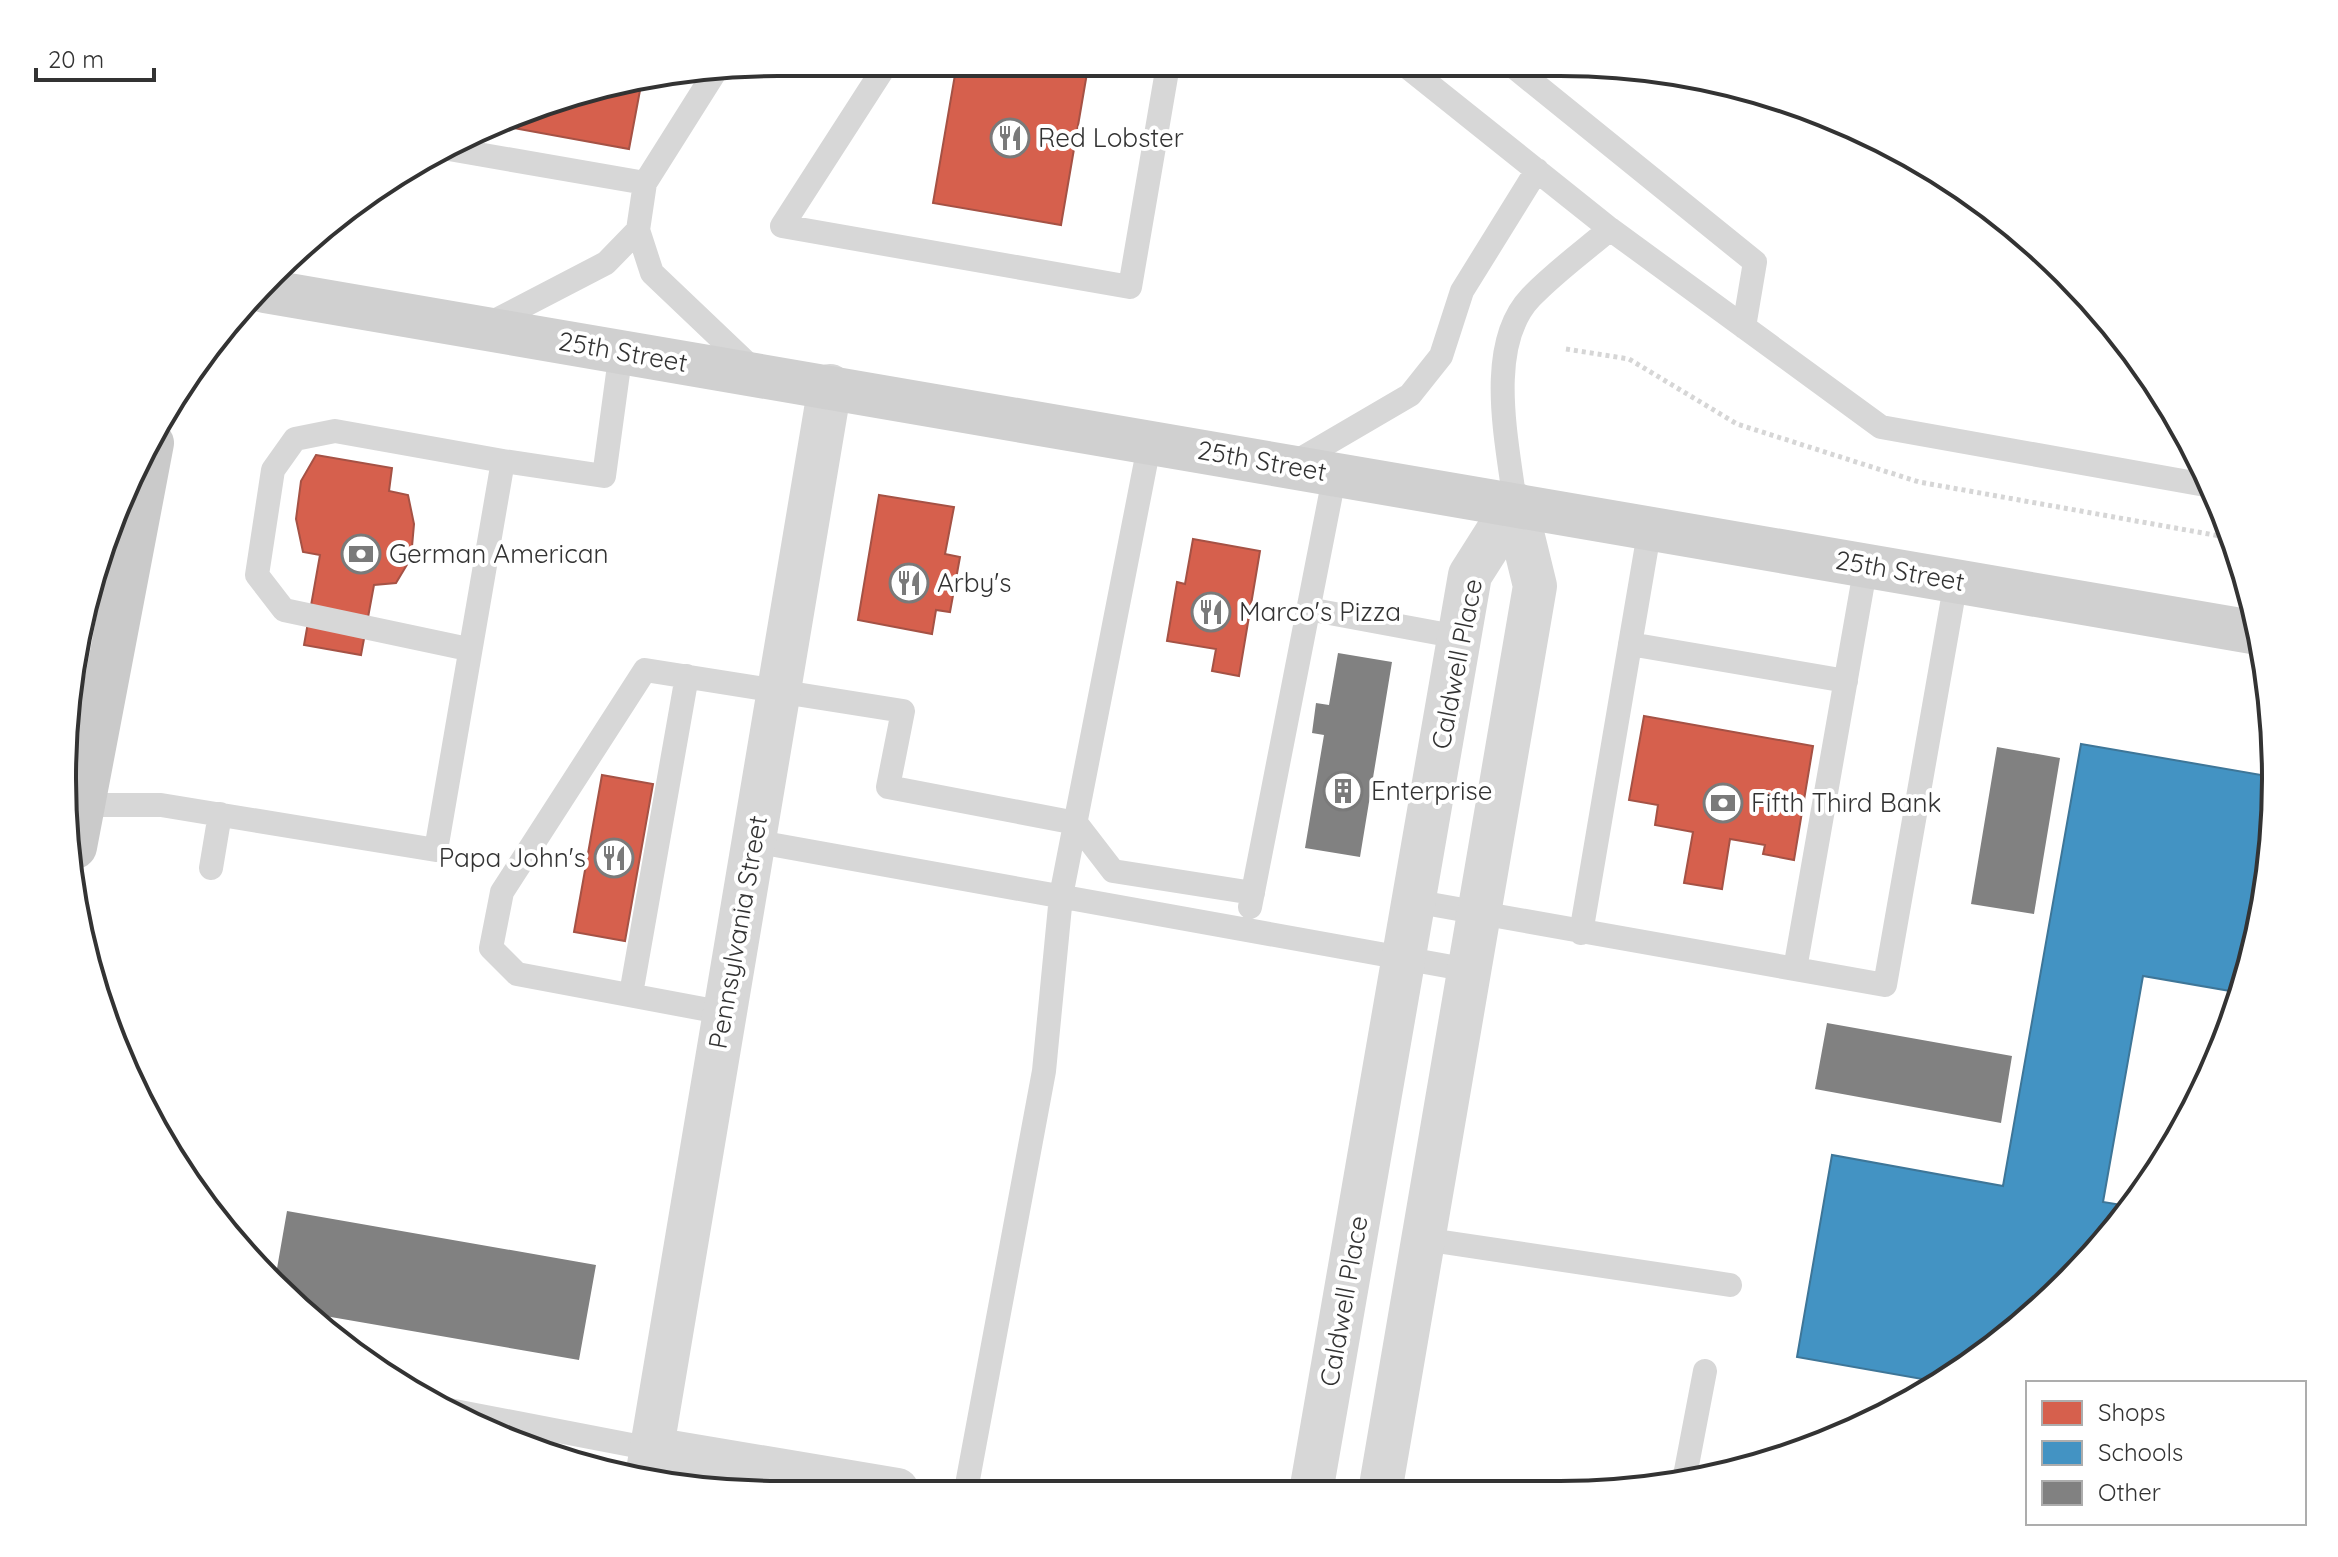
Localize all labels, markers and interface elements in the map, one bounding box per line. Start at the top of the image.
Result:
scale bar [36,32,154,82]
text: 20 m [48,44,104,74]
restaurant icon: Red Lobster [989,117,1031,159]
place label: Red Lobster [1038,121,1184,154]
street label: 25th Street [556,324,690,379]
street label: 25th Street [1195,433,1329,488]
bank icon: German American [340,533,382,575]
place label: German American [389,537,608,570]
street label: 25th Street [1833,543,1967,598]
restaurant icon: Arby's [888,562,930,604]
place label: Arby's [937,566,1012,599]
street label: Caldwell Place [1424,576,1489,752]
restaurant icon: Marco's Pizza [1190,591,1232,633]
place label: Marco's Pizza [1239,595,1401,628]
building icon: Enterprise [1322,770,1364,812]
place label: Enterprise [1371,774,1492,807]
bank icon: Fifth Third Bank [1702,782,1744,824]
place label: Fifth Third Bank [1751,786,1941,819]
street label: Pennsylvania Street [701,813,774,1051]
restaurant icon: Papa John's [593,837,635,879]
place label: Papa John's [439,841,586,874]
street label: Caldwell Place [1312,1213,1375,1389]
legend [2026,1381,2306,1525]
text: Shops [2098,1397,2165,1427]
text: Schools [2098,1437,2183,1467]
text: Other [2098,1477,2161,1507]

